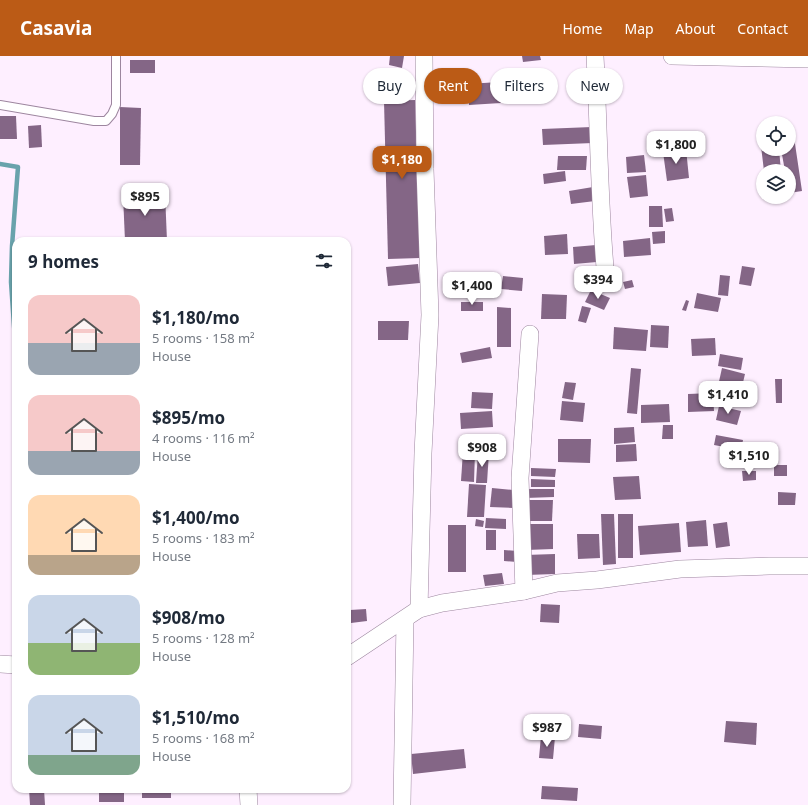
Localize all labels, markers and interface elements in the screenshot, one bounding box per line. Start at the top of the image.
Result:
text: Casavia [20,15,92,41]
text: Home [563,19,602,38]
text: Map [624,19,654,38]
text: About [676,19,715,38]
text: Contact [737,19,788,38]
chip: Buy [363,68,416,104]
chip: Rent [424,68,482,104]
chip: Filters [490,68,558,104]
chip: New [566,68,623,104]
map controls [756,116,796,204]
button: locate [756,116,796,156]
pin: $1,800 [643,131,709,165]
text: $1,800 [656,135,696,153]
pin: $1,180 [369,146,435,180]
text: $1,180 [382,150,422,168]
button: layers [756,164,796,204]
pin: $895 [121,183,169,217]
text: $895 [130,187,160,205]
text: 9 homes [28,250,99,273]
icon: filters [313,250,335,272]
pin: $394 [574,266,622,300]
text: $394 [583,270,613,288]
pin: $1,400 [439,272,505,306]
text: $1,400 [452,276,492,294]
text: $1,180/mo [152,306,240,329]
icon: home [60,311,108,359]
text: 5 rooms · 158 m² [152,329,255,347]
text: House [152,347,191,365]
pin: $1,410 [695,381,761,415]
text: $1,410 [708,385,748,403]
text: $895/mo [152,406,225,429]
icon: home [60,411,108,459]
text: 4 rooms · 116 m² [152,429,255,447]
pin: $908 [458,434,506,468]
text: $908 [467,438,497,456]
pin: $1,510 [716,442,782,476]
text: $1,510 [729,446,769,464]
text: House [152,447,191,465]
text: $1,400/mo [152,506,240,529]
icon: home [60,511,108,559]
text: 5 rooms · 183 m² [152,529,255,547]
text: House [152,547,191,565]
text: $908/mo [152,606,225,629]
icon: home [60,611,108,659]
text: 5 rooms · 128 m² [152,629,255,647]
text: House [152,647,191,665]
text: $1,510/mo [152,706,240,729]
icon: home [60,711,108,759]
pin: $987 [523,714,571,748]
text: $987 [532,718,562,736]
text: 5 rooms · 168 m² [152,729,255,747]
text: House [152,747,191,765]

